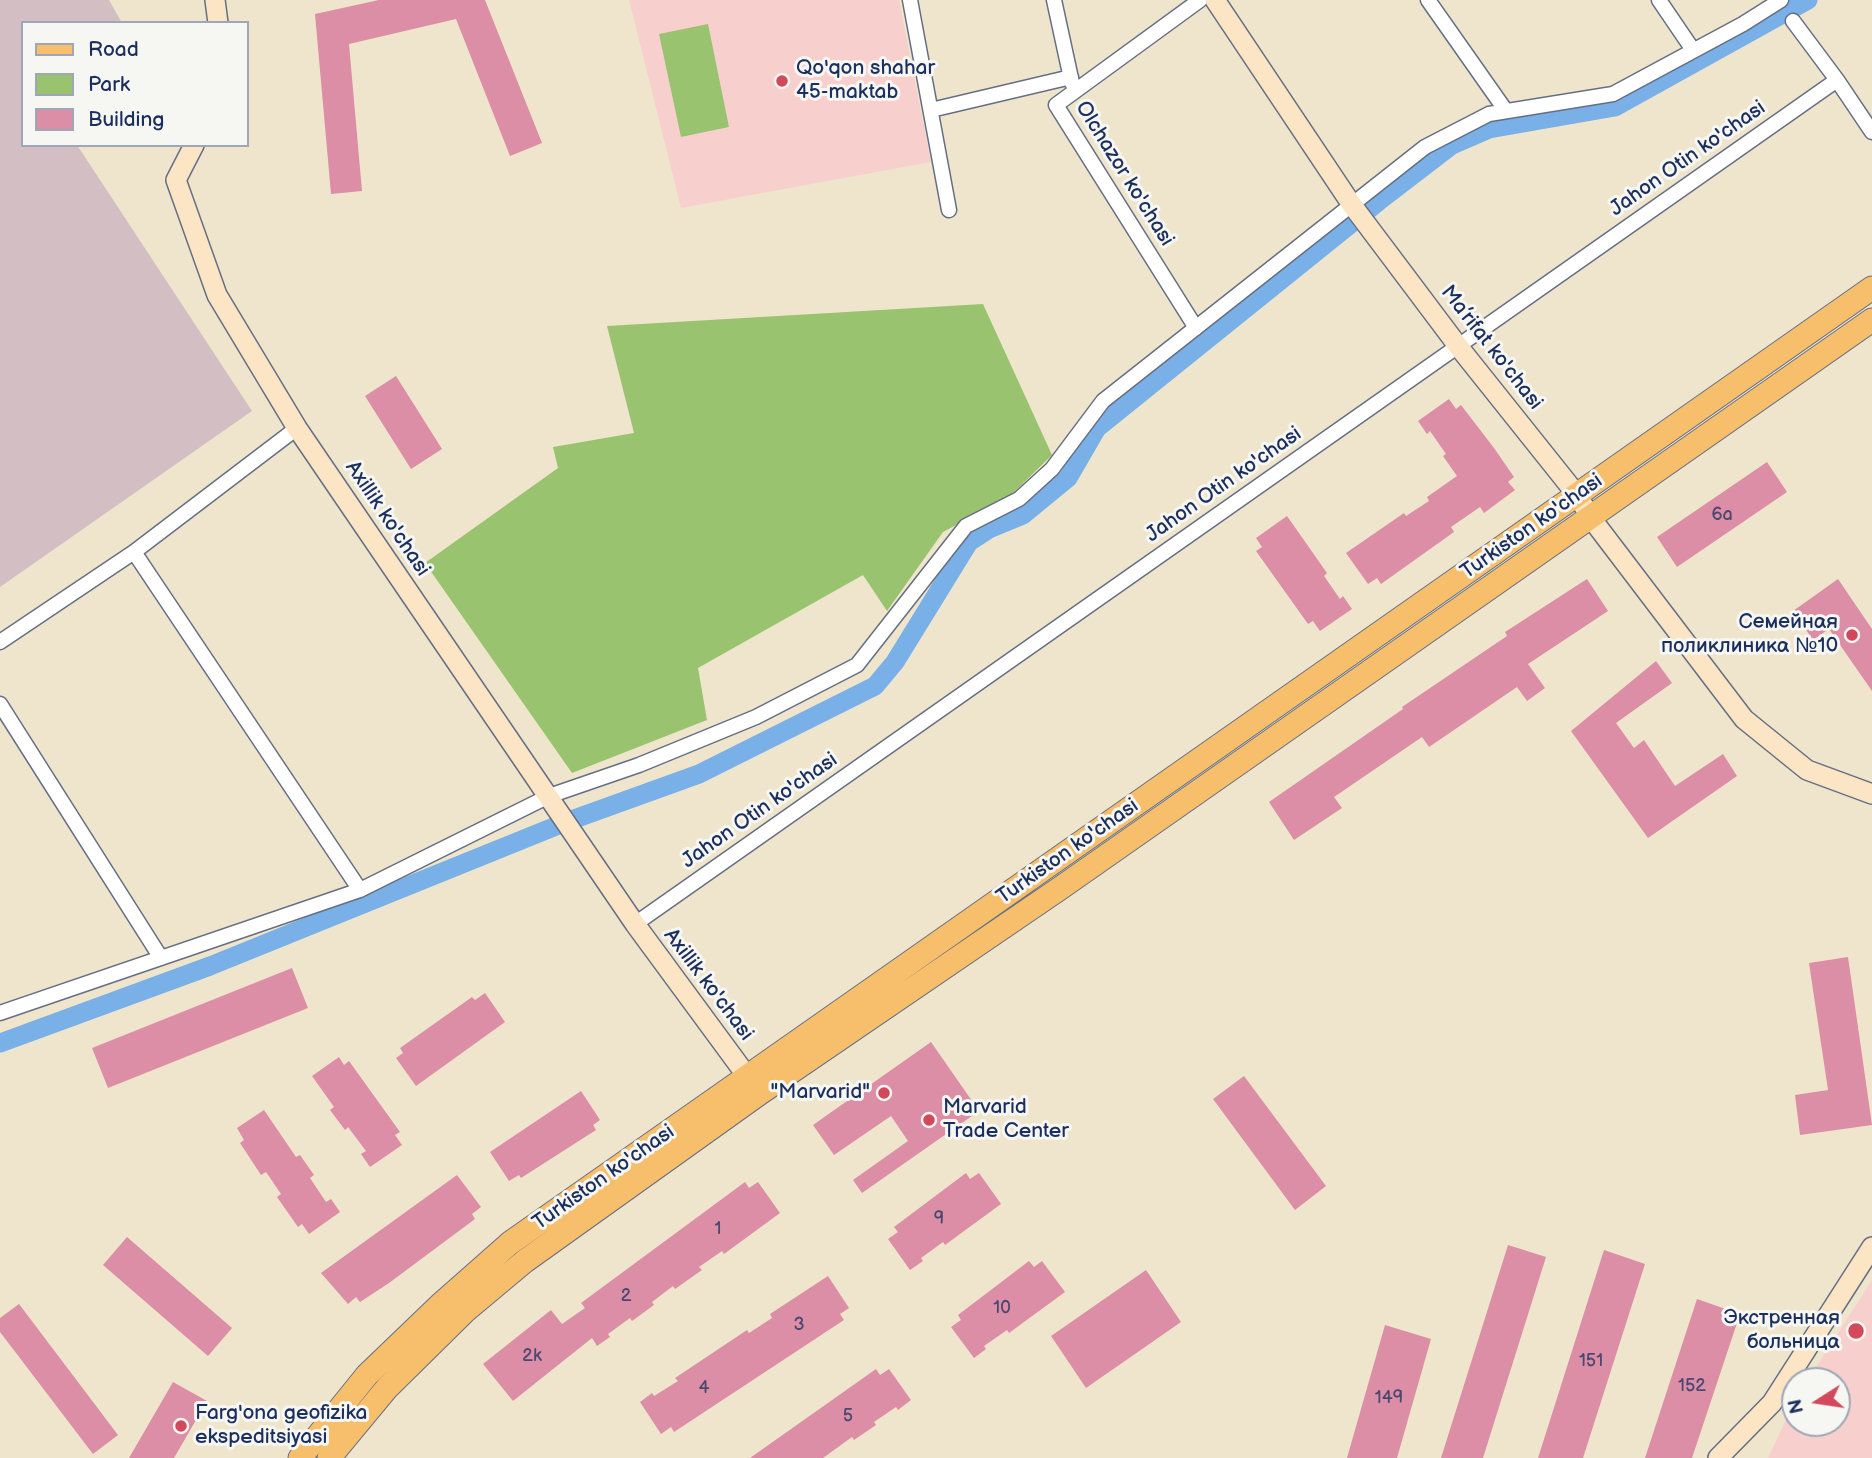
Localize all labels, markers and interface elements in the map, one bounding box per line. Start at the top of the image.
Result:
legend [21,21,248,147]
text: Road [88,37,139,62]
place label: Qo'qon shahar 45-maktab [796,56,935,106]
text: Park [88,72,130,97]
marker: Qo'qon shahar 45-maktab [774,73,790,89]
street label: Jahon Otin ko'chasi [1605,96,1771,222]
street label: Olchazor ko'chasi [1069,97,1179,251]
text: Building [88,107,164,132]
street label: Ma’rifat ko'chasi [1435,281,1547,415]
street label: Jahon Otin ko'chasi [1141,422,1307,548]
street label: Axillik ko'chasi [339,457,435,581]
street label: Turkiston ko'chasi [1456,469,1608,585]
house number: 6a [1711,504,1733,526]
place label: Семейная поликлиника №10 [1661,610,1838,660]
marker: Семейная поликлиника №10 [1844,627,1860,643]
street label: Jahon Otin ko'chasi [677,748,843,874]
street label: Turkiston ko'chasi [992,794,1144,910]
street label: Axillik ko'chasi [658,924,758,1046]
place label: "Marvarid" [770,1080,870,1106]
marker: "Marvarid" [876,1085,892,1101]
place label: Marvarid Trade Center [943,1095,1069,1145]
marker: Marvarid Trade Center [921,1112,937,1128]
street label: Turkiston ko'chasi [528,1120,680,1236]
house number: 9 [934,1208,944,1230]
house number: 1 [715,1218,721,1240]
house number: 2 [621,1285,631,1307]
house number: 10 [993,1297,1011,1319]
place label: Экстренная больница [1723,1306,1840,1356]
house number: 3 [793,1314,805,1336]
marker: Экстренная больница [1846,1321,1866,1341]
house number: 2k [522,1345,542,1367]
house number: 151 [1579,1350,1603,1372]
north arrow [1781,1367,1851,1437]
house number: 152 [1678,1375,1706,1397]
house number: 4 [699,1377,709,1399]
house number: 149 [1375,1387,1403,1409]
text: N [1784,1397,1810,1415]
place label: Farg'ona geofizika ekspeditsiyasi [195,1401,367,1451]
house number: 5 [843,1405,853,1427]
marker: Farg'ona geofizika ekspeditsiyasi [173,1418,189,1434]

